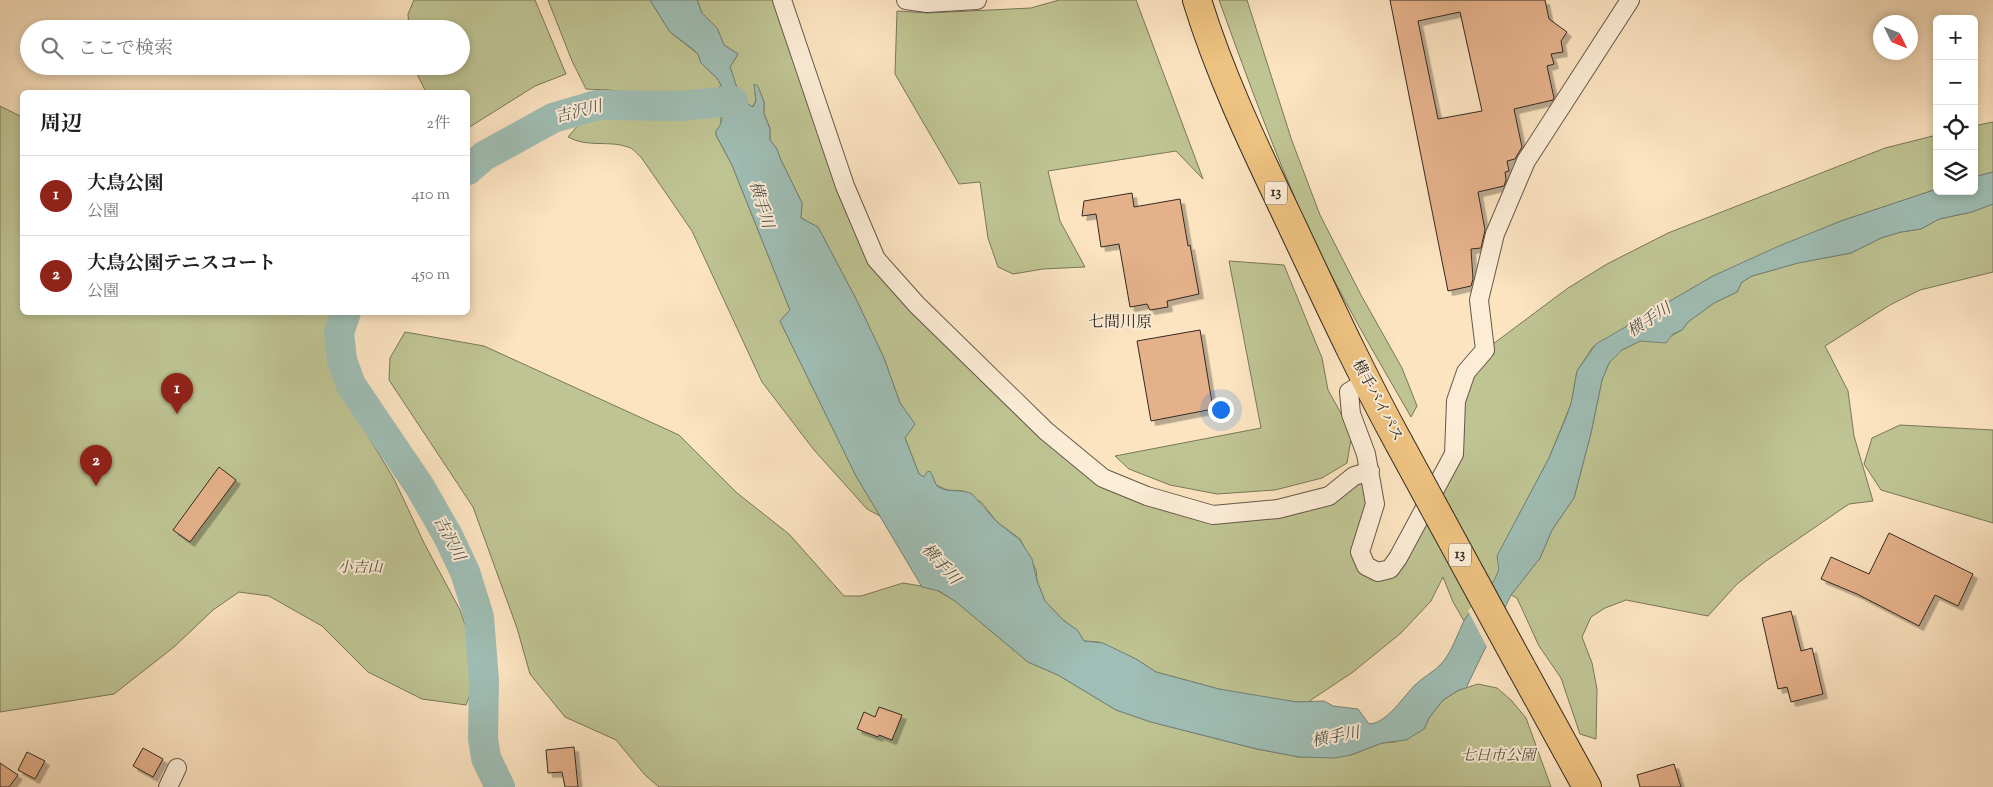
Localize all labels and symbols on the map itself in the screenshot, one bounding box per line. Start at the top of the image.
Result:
north arrow [1873,15,1918,60]
water label: 吉沢川 [553,96,607,130]
water label: 横手川 [742,179,779,233]
road number: 13 [1265,182,1287,204]
water label: 横手川 [1624,297,1678,344]
district label: 七間川原 [1088,312,1152,335]
street label: 横手バイパス [1347,356,1407,446]
pin: 1 [161,373,193,414]
your location [1208,397,1234,423]
pin: 2 [80,445,112,486]
water label: 吉沢川 [427,512,470,567]
water label: 横手川 [915,539,966,592]
road number: 13 [1449,544,1471,566]
park label: 小吉山 [337,558,383,579]
water label: 横手川 [1310,722,1364,754]
park label: 七日市公園 [1460,746,1538,767]

